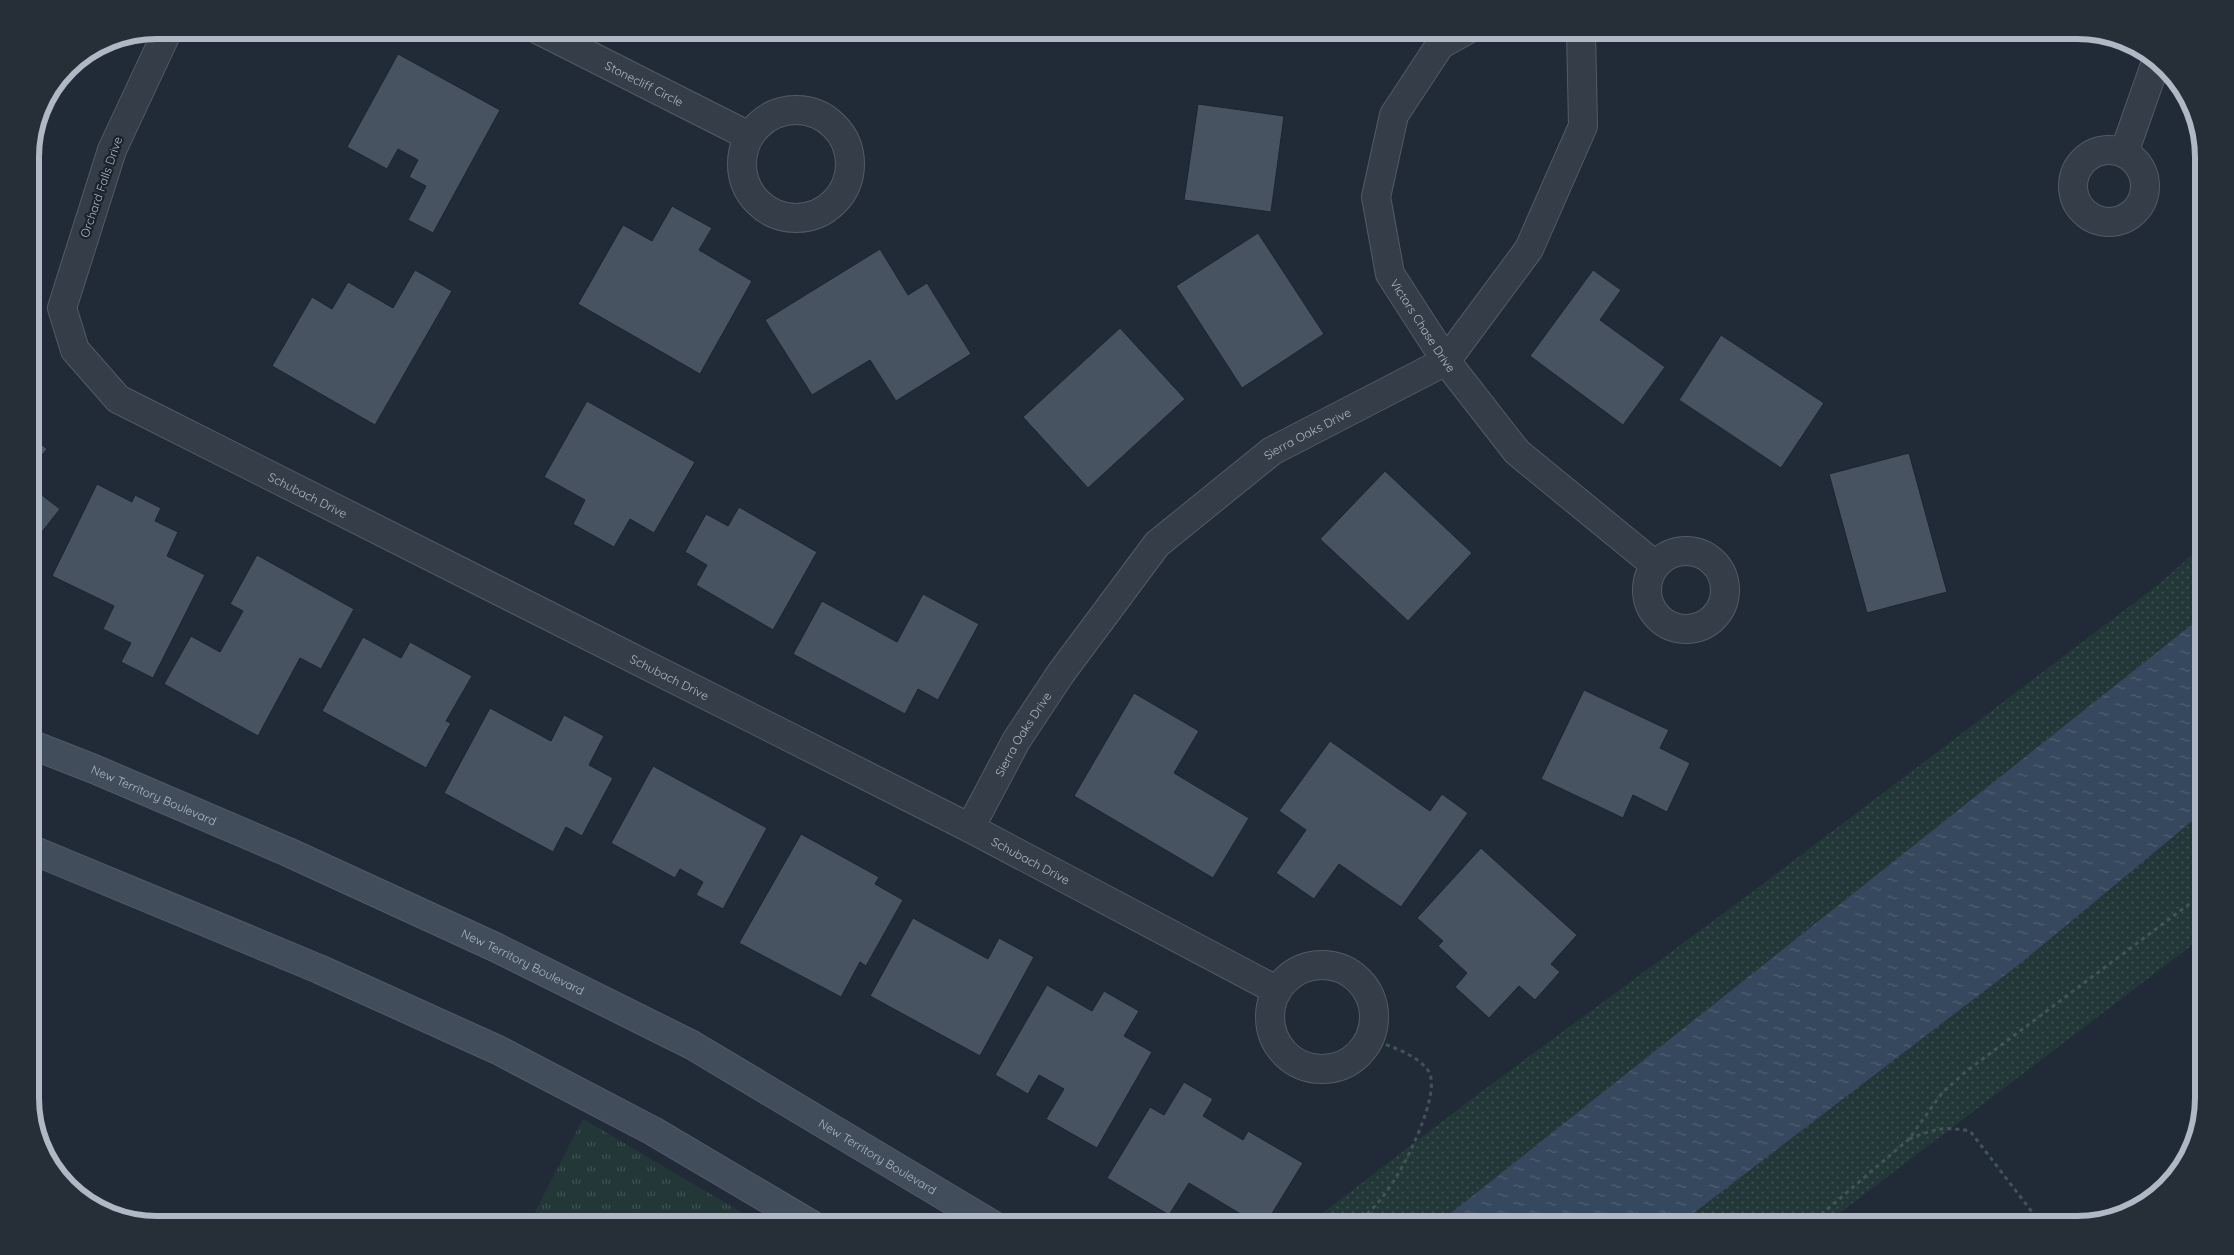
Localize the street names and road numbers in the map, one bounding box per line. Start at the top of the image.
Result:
street label: Stonecliff Circle [603,57,686,109]
street label: Orchard Falls Drive [77,134,125,240]
street label: Victors Chase Drive [1388,276,1459,375]
street label: Sierra Oaks Drive [1260,404,1353,462]
street label: Schubach Drive [266,469,350,521]
street label: Schubach Drive [628,651,712,703]
street label: Sierra Oaks Drive [991,688,1054,779]
street label: New Territory Boulevard [89,761,219,828]
street label: Schubach Drive [989,833,1073,887]
street label: New Territory Boulevard [459,925,587,998]
street label: New Territory Boulevard [816,1115,939,1197]

